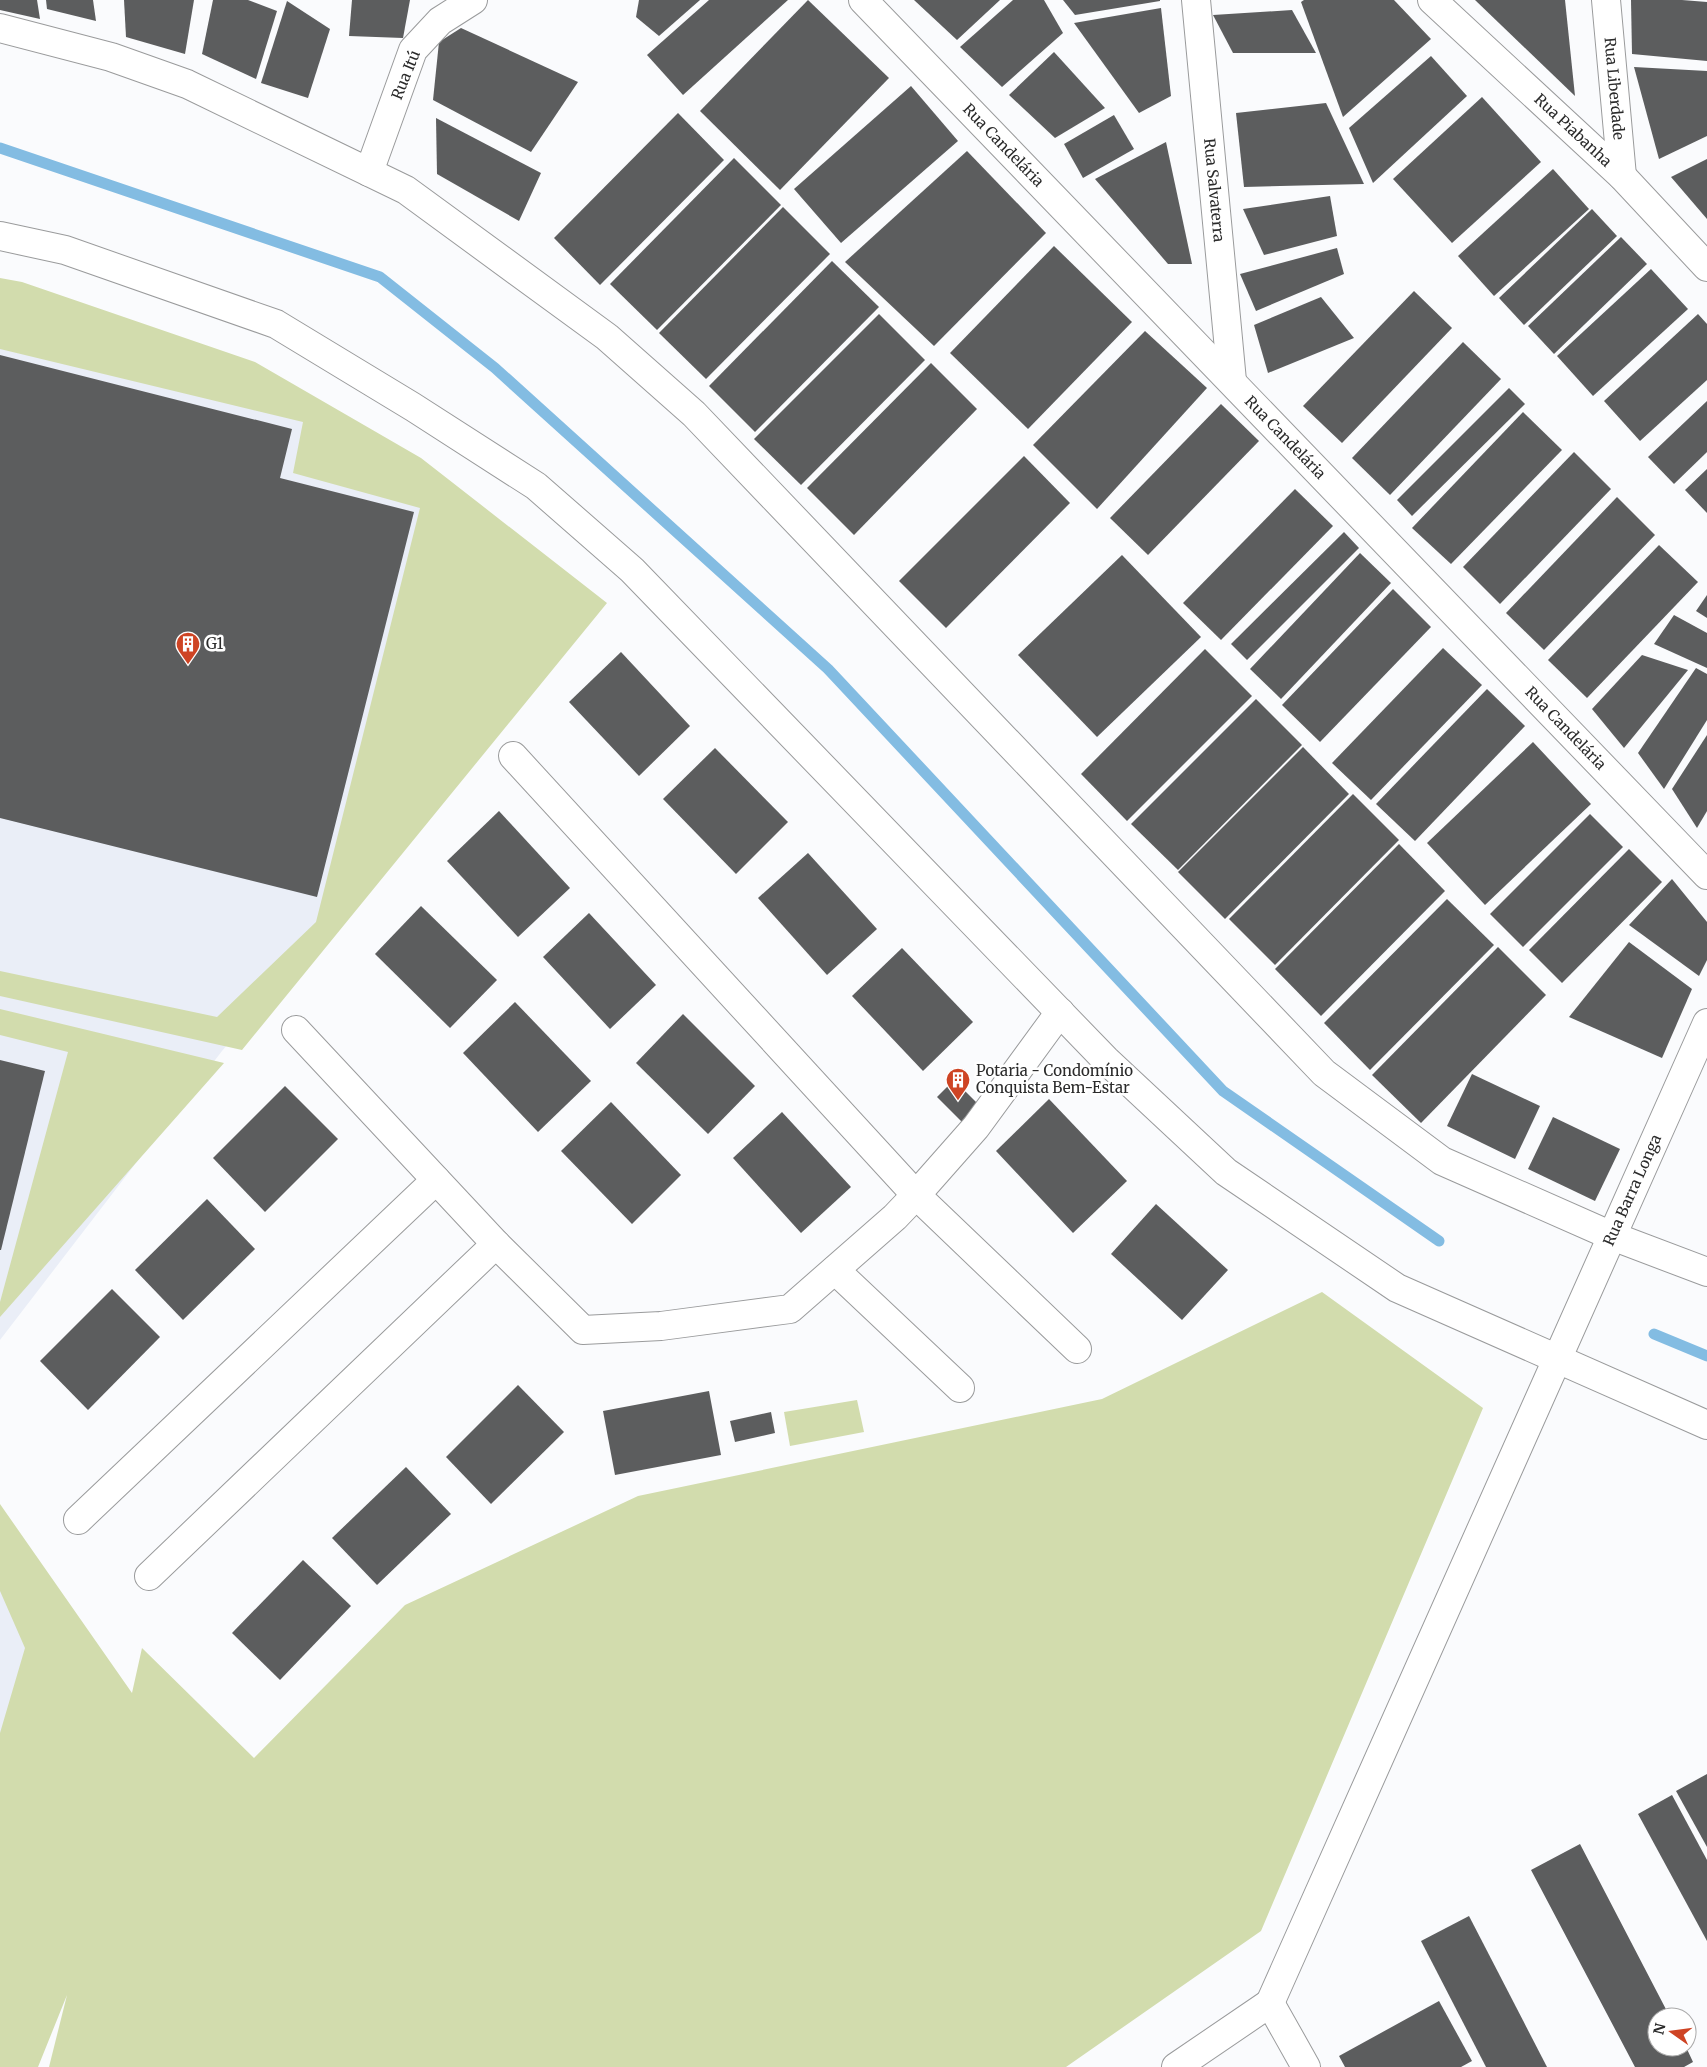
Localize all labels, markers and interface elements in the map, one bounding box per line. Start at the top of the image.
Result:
street label: Rua Liberdade [1600,36,1629,141]
street label: Rua Itú [387,47,424,102]
street label: Rua Piabanha [1531,90,1616,171]
street label: Rua Candelária [959,99,1048,191]
street label: Rua Salvaterra [1200,137,1229,243]
street label: Rua Candelária [1241,392,1330,483]
building icon: G1 [175,631,201,665]
place label: G1 [206,634,224,653]
street label: Rua Candelária [1521,682,1610,774]
place label: Potaria - Condomínio Conquista Bem-Estar [976,1061,1133,1097]
building icon: Potaria - Condomínio Conquista Bem-Estar [945,1067,971,1101]
street label: Rua Barra Longa [1599,1131,1665,1249]
north arrow [1647,2007,1697,2057]
text: N [1649,2021,1669,2036]

